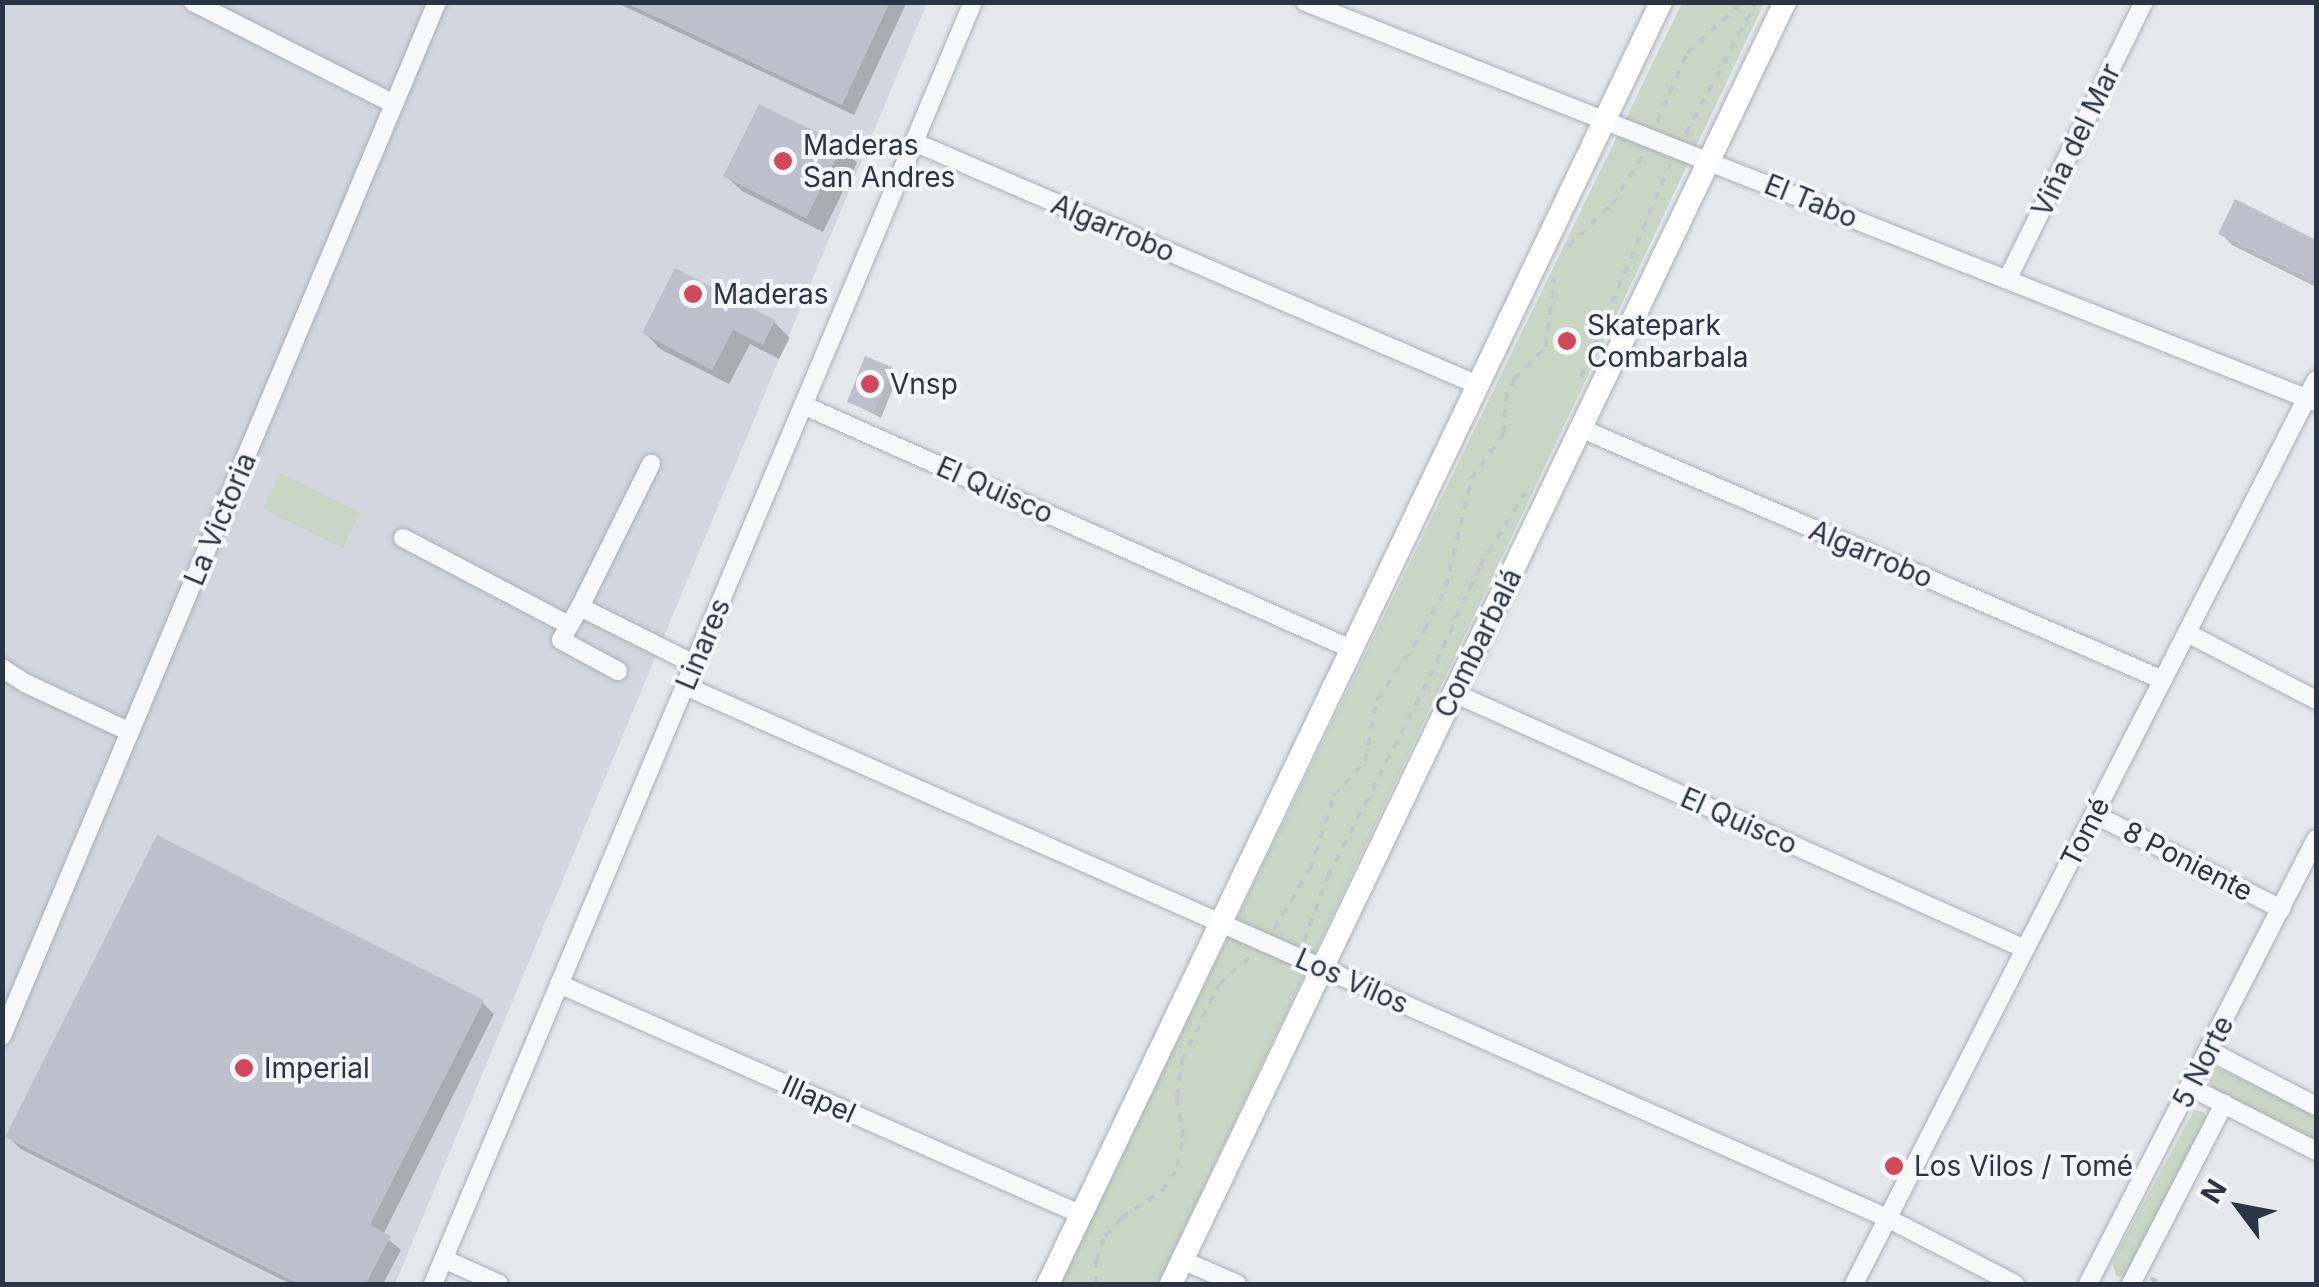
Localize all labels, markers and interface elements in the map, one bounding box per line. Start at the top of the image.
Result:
street label: Viña del Mar [2025,58,2127,222]
place label: Maderas San Andres [803,128,955,194]
marker: Maderas San Andres [772,150,794,172]
street label: El Tabo [1760,167,1862,235]
street label: Algarrobo [1046,187,1180,269]
place label: Maderas [713,277,829,311]
marker: Maderas [682,283,704,305]
place label: Skatepark Combarbala [1587,308,1749,374]
marker: Skatepark Combarbala [1556,330,1578,352]
place label: Vnsp [890,367,958,401]
marker: Vnsp [859,373,881,395]
street label: La Victoria [177,448,263,590]
street label: El Quisco [932,449,1058,531]
street label: Algarrobo [1804,513,1938,595]
street label: Combarbalá [1427,563,1529,723]
street label: Linares [669,593,737,695]
street label: El Quisco [1676,780,1802,862]
street label: Tomé [2053,792,2117,872]
street label: 8 Poniente [2118,814,2258,908]
street label: Los Vilos [1290,941,1414,1021]
street label: 5 Norte [2166,1010,2240,1114]
place label: Imperial [264,1051,370,1085]
marker: Imperial [233,1057,255,1079]
street label: Illapel [777,1068,861,1130]
place label: Los Vilos / Tomé [1914,1149,2133,1183]
marker: Los Vilos / Tomé [1883,1155,1905,1177]
north arrow [2189,1157,2289,1257]
text: N [2193,1173,2234,1209]

